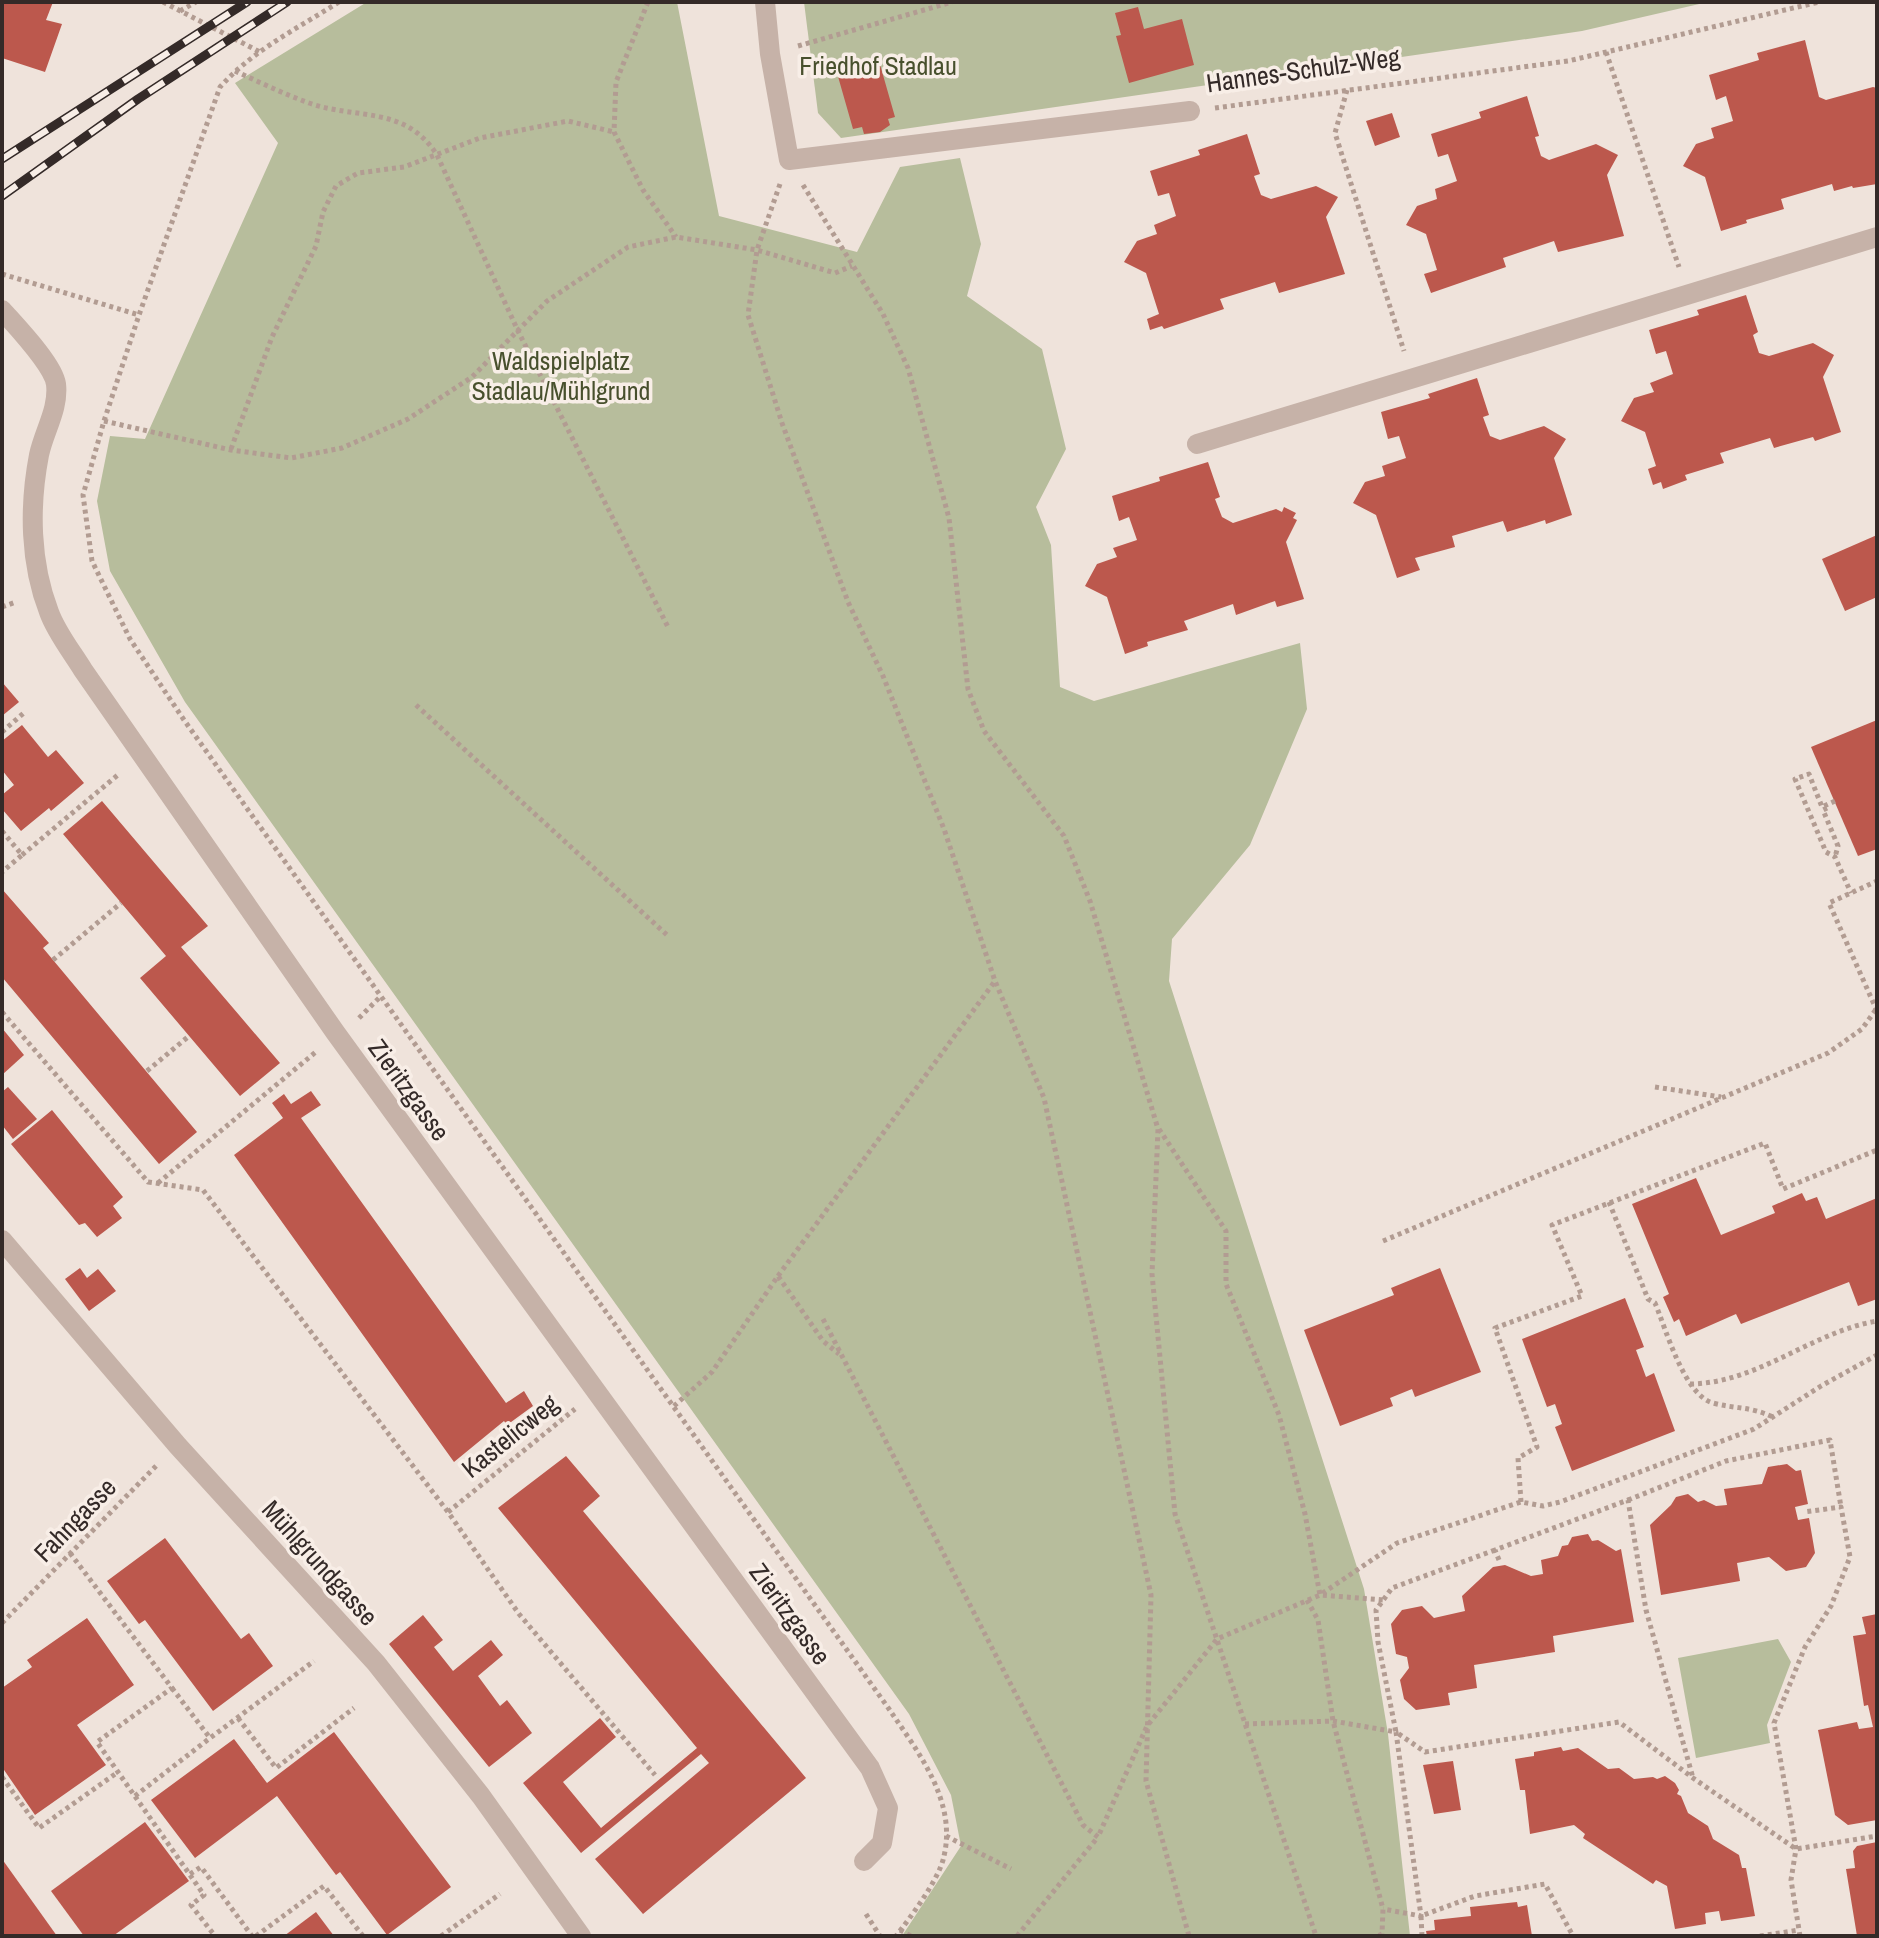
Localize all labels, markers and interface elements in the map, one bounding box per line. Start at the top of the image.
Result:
street label: Hannes-Schulz-Weg [1204,39,1402,100]
park label: Friedhof Stadlau [799,48,957,83]
park label: Waldspielplatz Stadlau/Mühlgrund [472,343,650,408]
street label: Zieritzgasse [361,1032,458,1147]
street label: Kastelicweg [454,1386,565,1485]
street label: Fahngasse [26,1470,124,1569]
street label: Mühlgrundgasse [255,1492,386,1633]
street label: Zieritzgasse [742,1556,839,1671]

